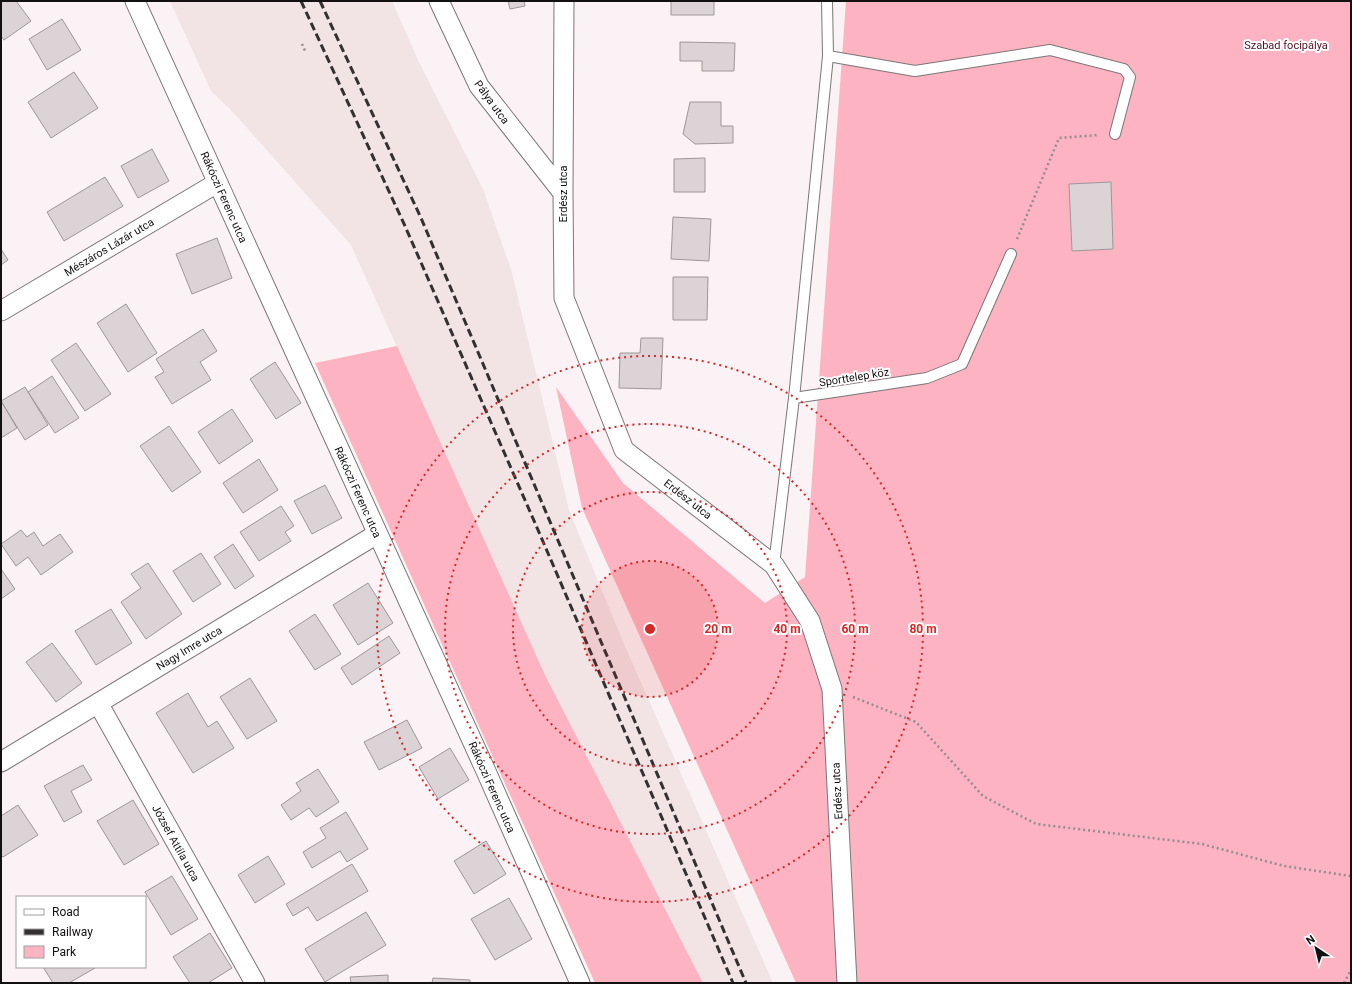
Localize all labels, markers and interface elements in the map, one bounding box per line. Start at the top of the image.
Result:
park label: Szabad focipálya [1244,39,1328,52]
street label: Pálya utca [471,78,512,127]
street label: Rákóczi Ferenc utca [198,150,250,245]
street label: Erdész utca [557,165,570,223]
street label: Mészáros Lázár utca [62,216,156,279]
street label: Sporttelep köz [818,365,891,389]
street label: Rákóczi Ferenc utca [332,445,384,540]
street label: Erdész utca [661,477,714,522]
centre of rings [643,622,657,636]
text: 20 m [704,622,732,636]
text: 40 m [773,622,801,636]
text: 60 m [841,622,869,636]
text: 80 m [909,622,937,636]
street label: Nagy Imre utca [154,624,224,673]
street label: Rákóczi Ferenc utca [466,740,518,835]
street label: Erdész utca [830,762,845,820]
street label: József Attila utca [149,803,202,884]
legend [16,896,146,968]
text: Road [52,905,80,919]
text: Railway [52,925,93,939]
north arrow [1296,928,1336,968]
text: N [1304,933,1318,948]
text: Park [52,945,77,959]

